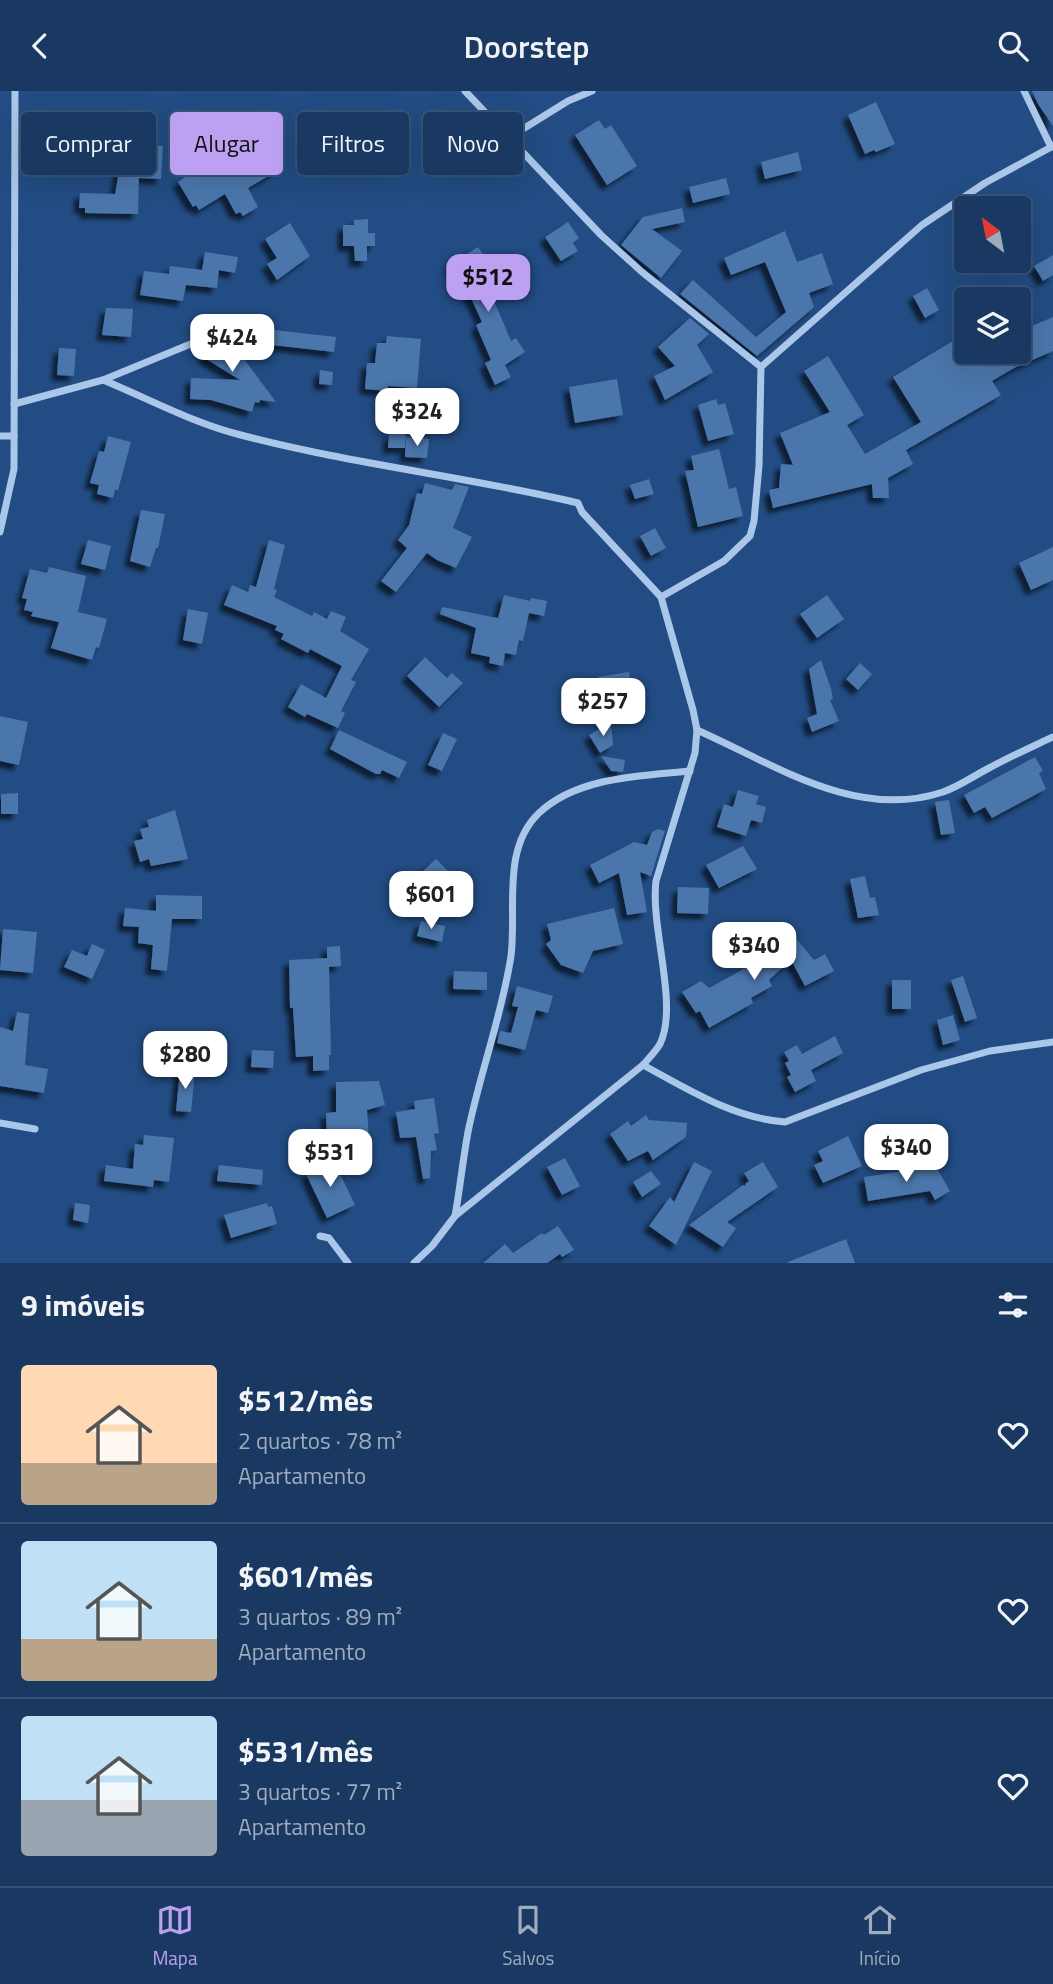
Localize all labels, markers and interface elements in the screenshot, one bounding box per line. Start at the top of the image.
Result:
text: Doorstep [464,22,589,70]
icon: back [21,27,59,65]
icon: search [994,27,1032,65]
chip: Comprar [21,112,156,175]
chip: Alugar [170,112,283,175]
chip: Filtros [297,112,409,175]
chip: Novo [423,112,523,175]
north arrow [954,196,1031,273]
map controls [954,196,1031,364]
pin: $512 [447,255,529,314]
text: $512 [462,259,514,294]
button: layers [954,287,1031,364]
pin: $424 [191,315,273,374]
text: $424 [206,319,258,354]
pin: $324 [376,389,458,448]
text: $324 [391,393,443,428]
pin: $257 [562,679,644,738]
text: $257 [577,683,629,718]
pin: $601 [390,871,472,931]
text: $601 [405,876,457,911]
pin: $340 [713,923,795,982]
text: $340 [728,927,780,962]
pin: $280 [144,1031,226,1091]
text: $280 [159,1036,211,1071]
pin: $340 [865,1125,947,1184]
pin: $531 [289,1129,371,1189]
text: $340 [880,1129,932,1164]
text: $531 [304,1134,356,1169]
text: 9 imóveis [21,1282,145,1328]
icon: filters [994,1286,1032,1324]
text: $512/mês [238,1377,373,1423]
icon: home [77,1393,161,1477]
icon: heart [994,1416,1032,1454]
text: 2 quartos · 78 m² [238,1423,402,1458]
text: Apartamento [238,1458,366,1493]
text: $601/mês [238,1553,373,1599]
icon: home [77,1569,161,1653]
icon: heart [994,1592,1032,1630]
text: 3 quartos · 89 m² [238,1599,402,1634]
text: Apartamento [238,1634,366,1669]
text: $531/mês [238,1728,373,1774]
icon: home [77,1744,161,1828]
icon: heart [994,1767,1032,1805]
text: 3 quartos · 77 m² [238,1774,402,1809]
text: Apartamento [238,1809,366,1844]
tab: Mapa [152,1901,197,1972]
tab: Salvos [502,1901,554,1972]
tab: Início [859,1901,901,1972]

